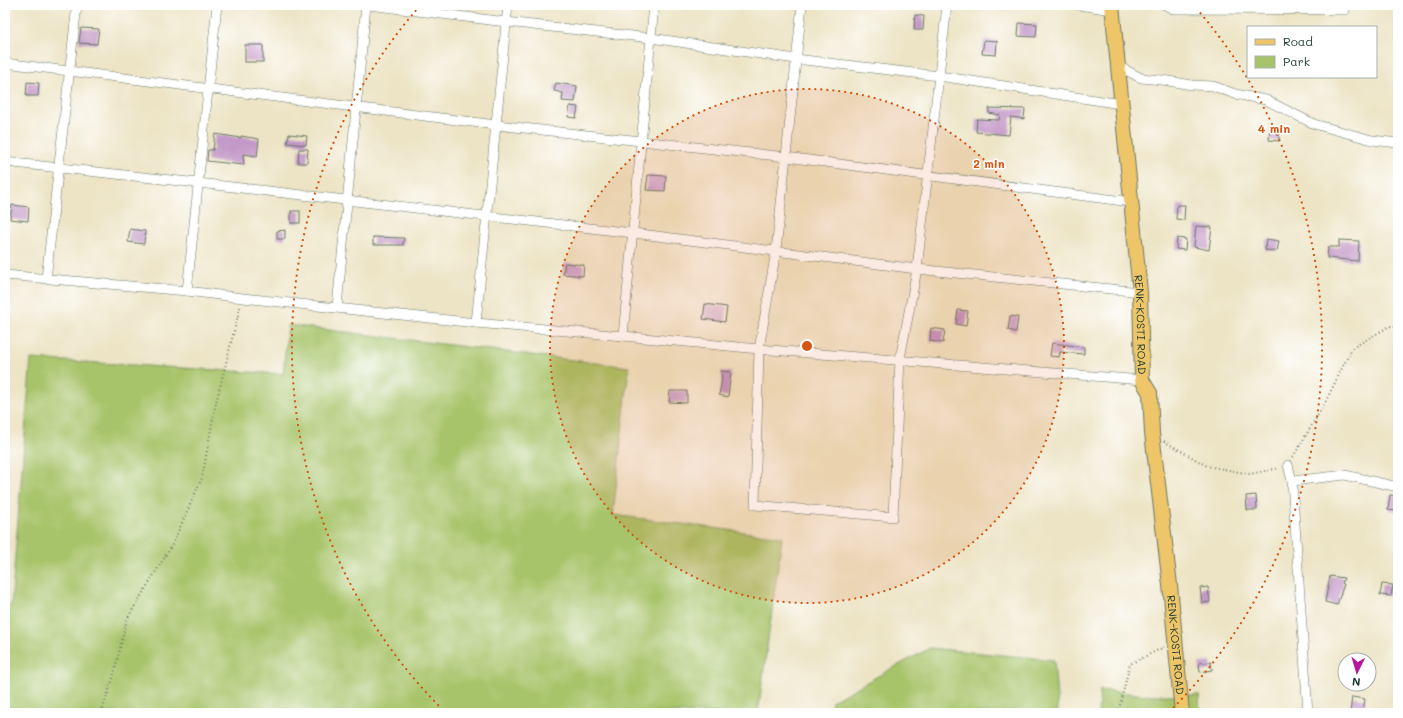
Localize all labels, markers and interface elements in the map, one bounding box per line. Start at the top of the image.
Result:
legend [1247,26,1377,78]
text: Road [1283,33,1313,49]
text: Park [1283,53,1310,69]
text: 4 min [1258,120,1290,136]
text: 2 min [973,155,1005,171]
street label: RENK-KOSTI ROAD [1131,274,1150,375]
centre of rings [800,339,814,353]
street label: RENK-KOSTI ROAD [1164,594,1188,695]
north arrow [1337,652,1377,692]
text: N [1351,675,1361,690]

